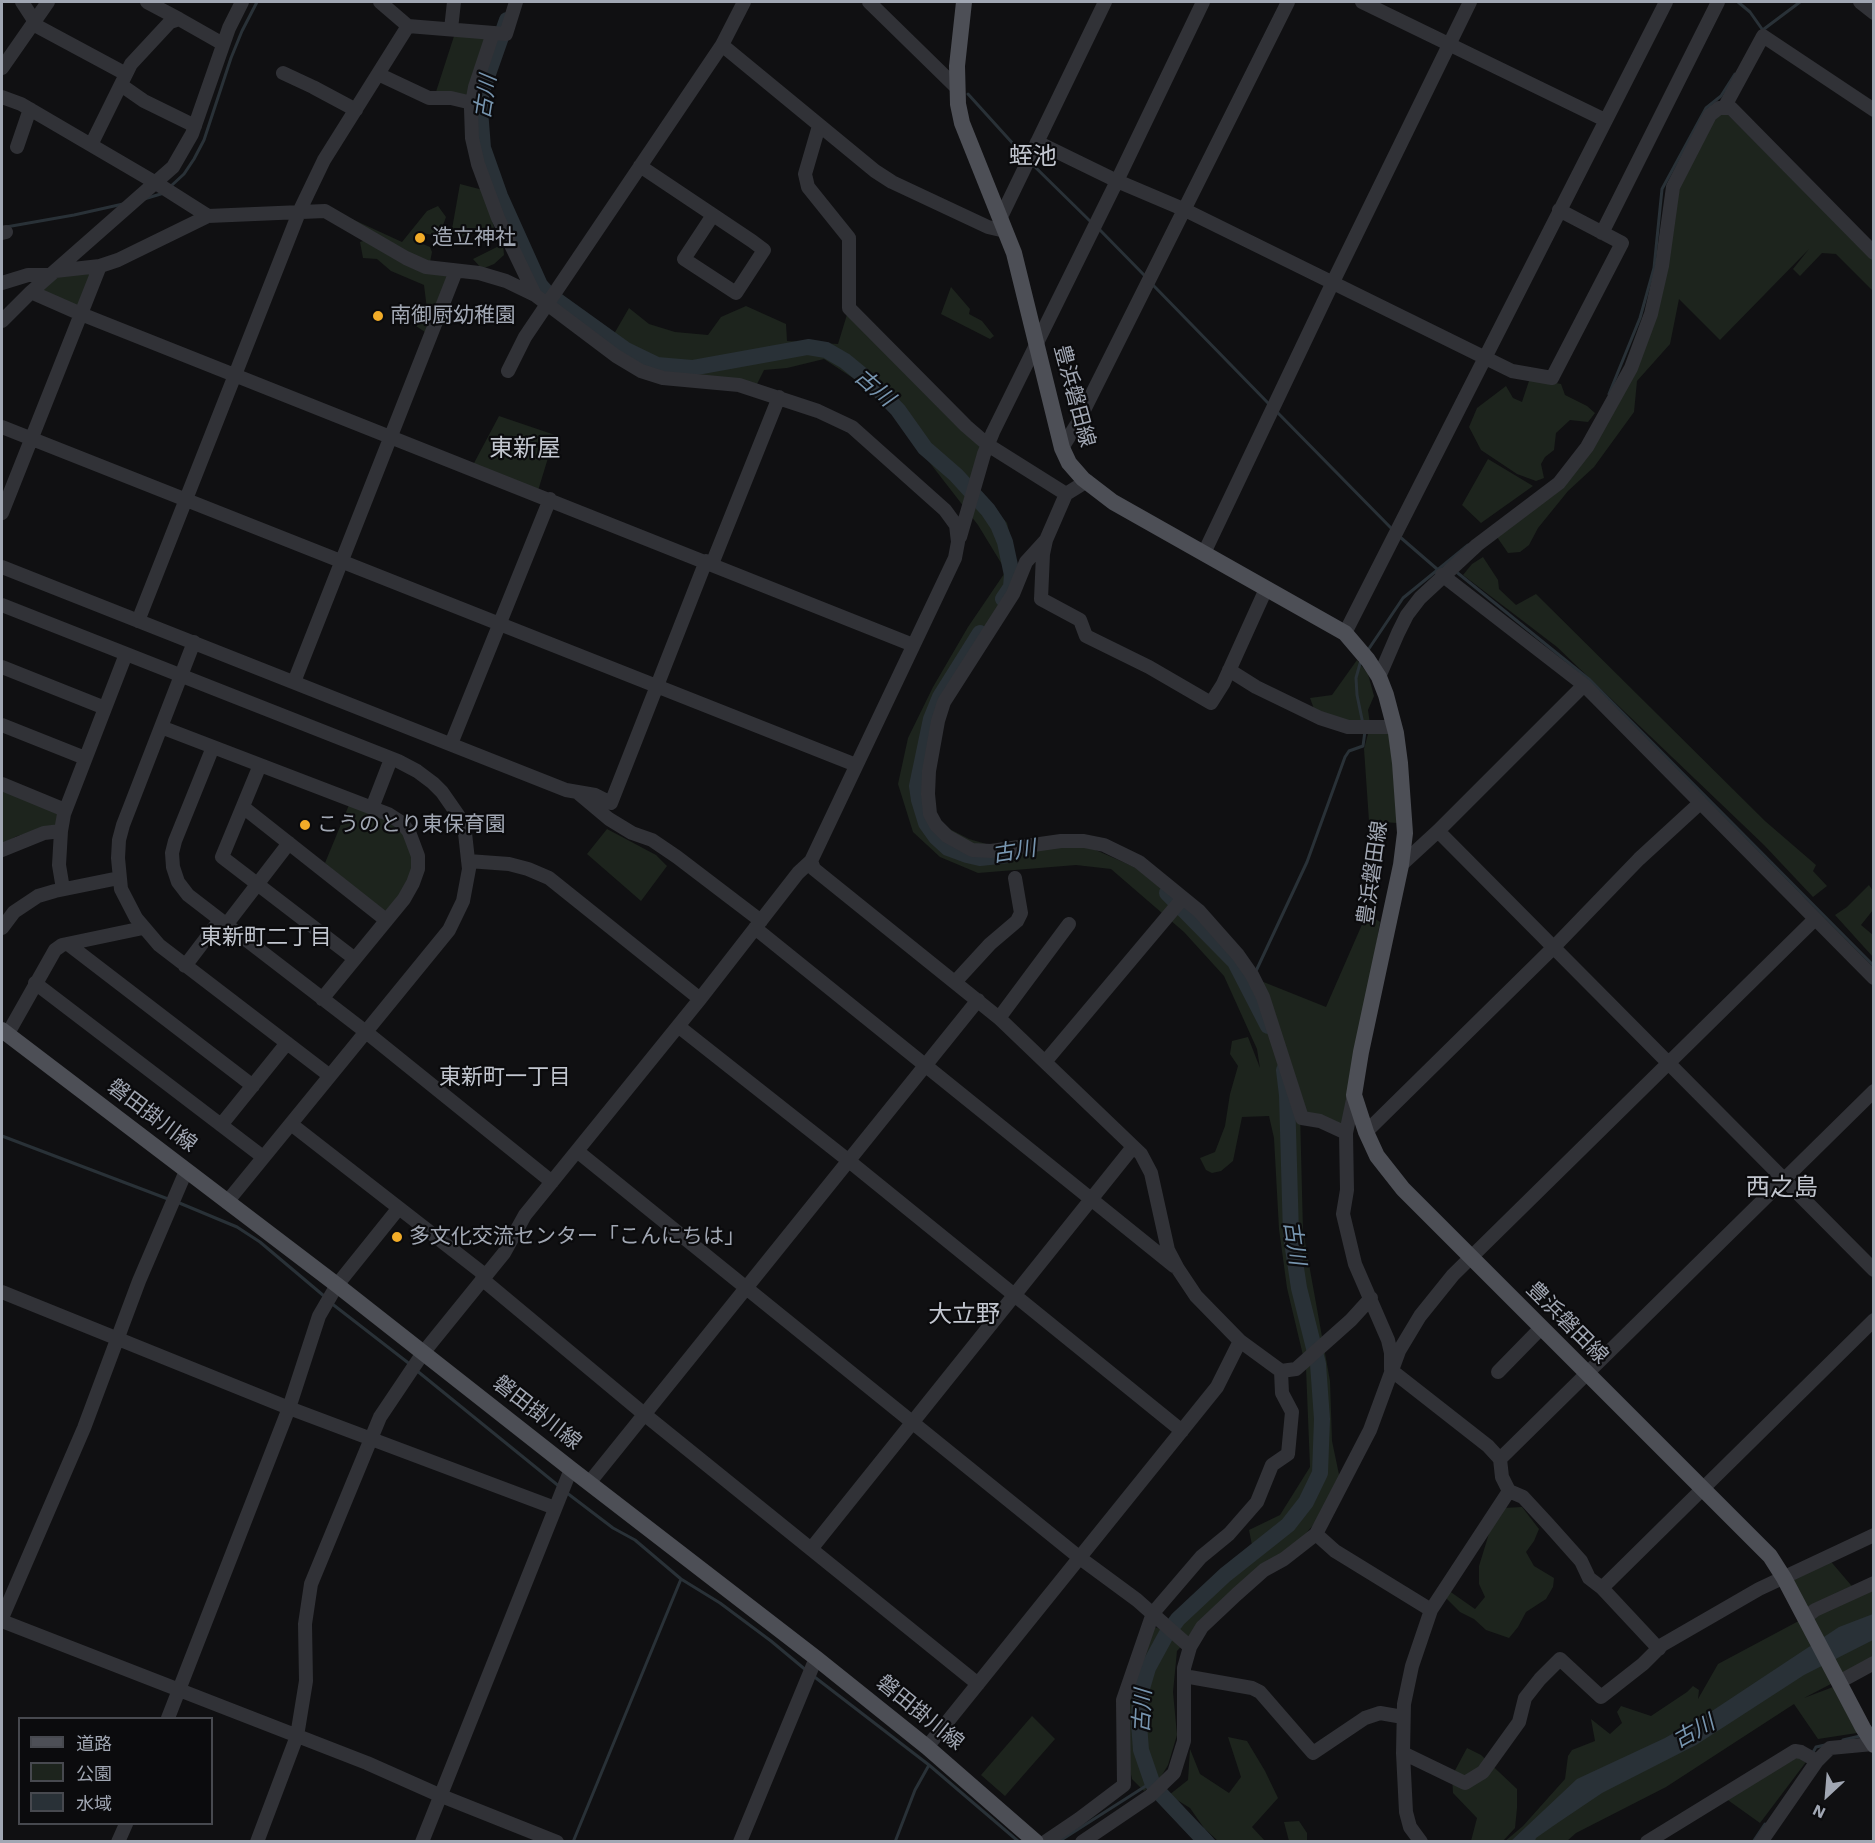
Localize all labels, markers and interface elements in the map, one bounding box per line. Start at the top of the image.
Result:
water label: 古川 [470,73,502,121]
district label: 蛭池 [1009,143,1057,171]
place label: 造立神社 [432,225,516,251]
marker: 造立神社 [413,231,427,245]
place label: 南御厨幼稚園 [390,303,516,329]
marker: 南御厨幼稚園 [371,309,385,323]
street label: 豊浜磐田線 [1048,342,1100,450]
water label: 古川 [849,364,899,412]
district label: 東新屋 [489,435,561,463]
place label: こうのとり東保育園 [317,812,506,838]
marker: こうのとり東保育園 [298,818,312,832]
street label: 豊浜磐田線 [1353,819,1393,927]
water label: 古川 [990,836,1038,868]
district label: 東新町二丁目 [200,925,332,951]
district label: 東新町一丁目 [439,1065,571,1091]
street label: 磐田掛川線 [102,1074,202,1158]
district label: 西之島 [1746,1174,1818,1202]
water label: 古川 [1278,1219,1310,1267]
place label: 多文化交流センター「こんにちは」 [409,1224,745,1250]
marker: 多文化交流センター「こんにちは」 [390,1230,404,1244]
street label: 豊浜磐田線 [1521,1277,1613,1369]
district label: 大立野 [928,1301,1000,1329]
street label: 磐田掛川線 [488,1371,586,1455]
street label: 磐田掛川線 [871,1670,969,1756]
water label: 古川 [1129,1688,1157,1734]
water label: 古川 [1668,1710,1720,1754]
legend [18,1717,213,1825]
text: 道路 [76,1733,112,1754]
text: 公園 [76,1763,112,1784]
north arrow [1797,1765,1857,1825]
text: 水域 [76,1793,112,1814]
text: N [1809,1800,1828,1823]

